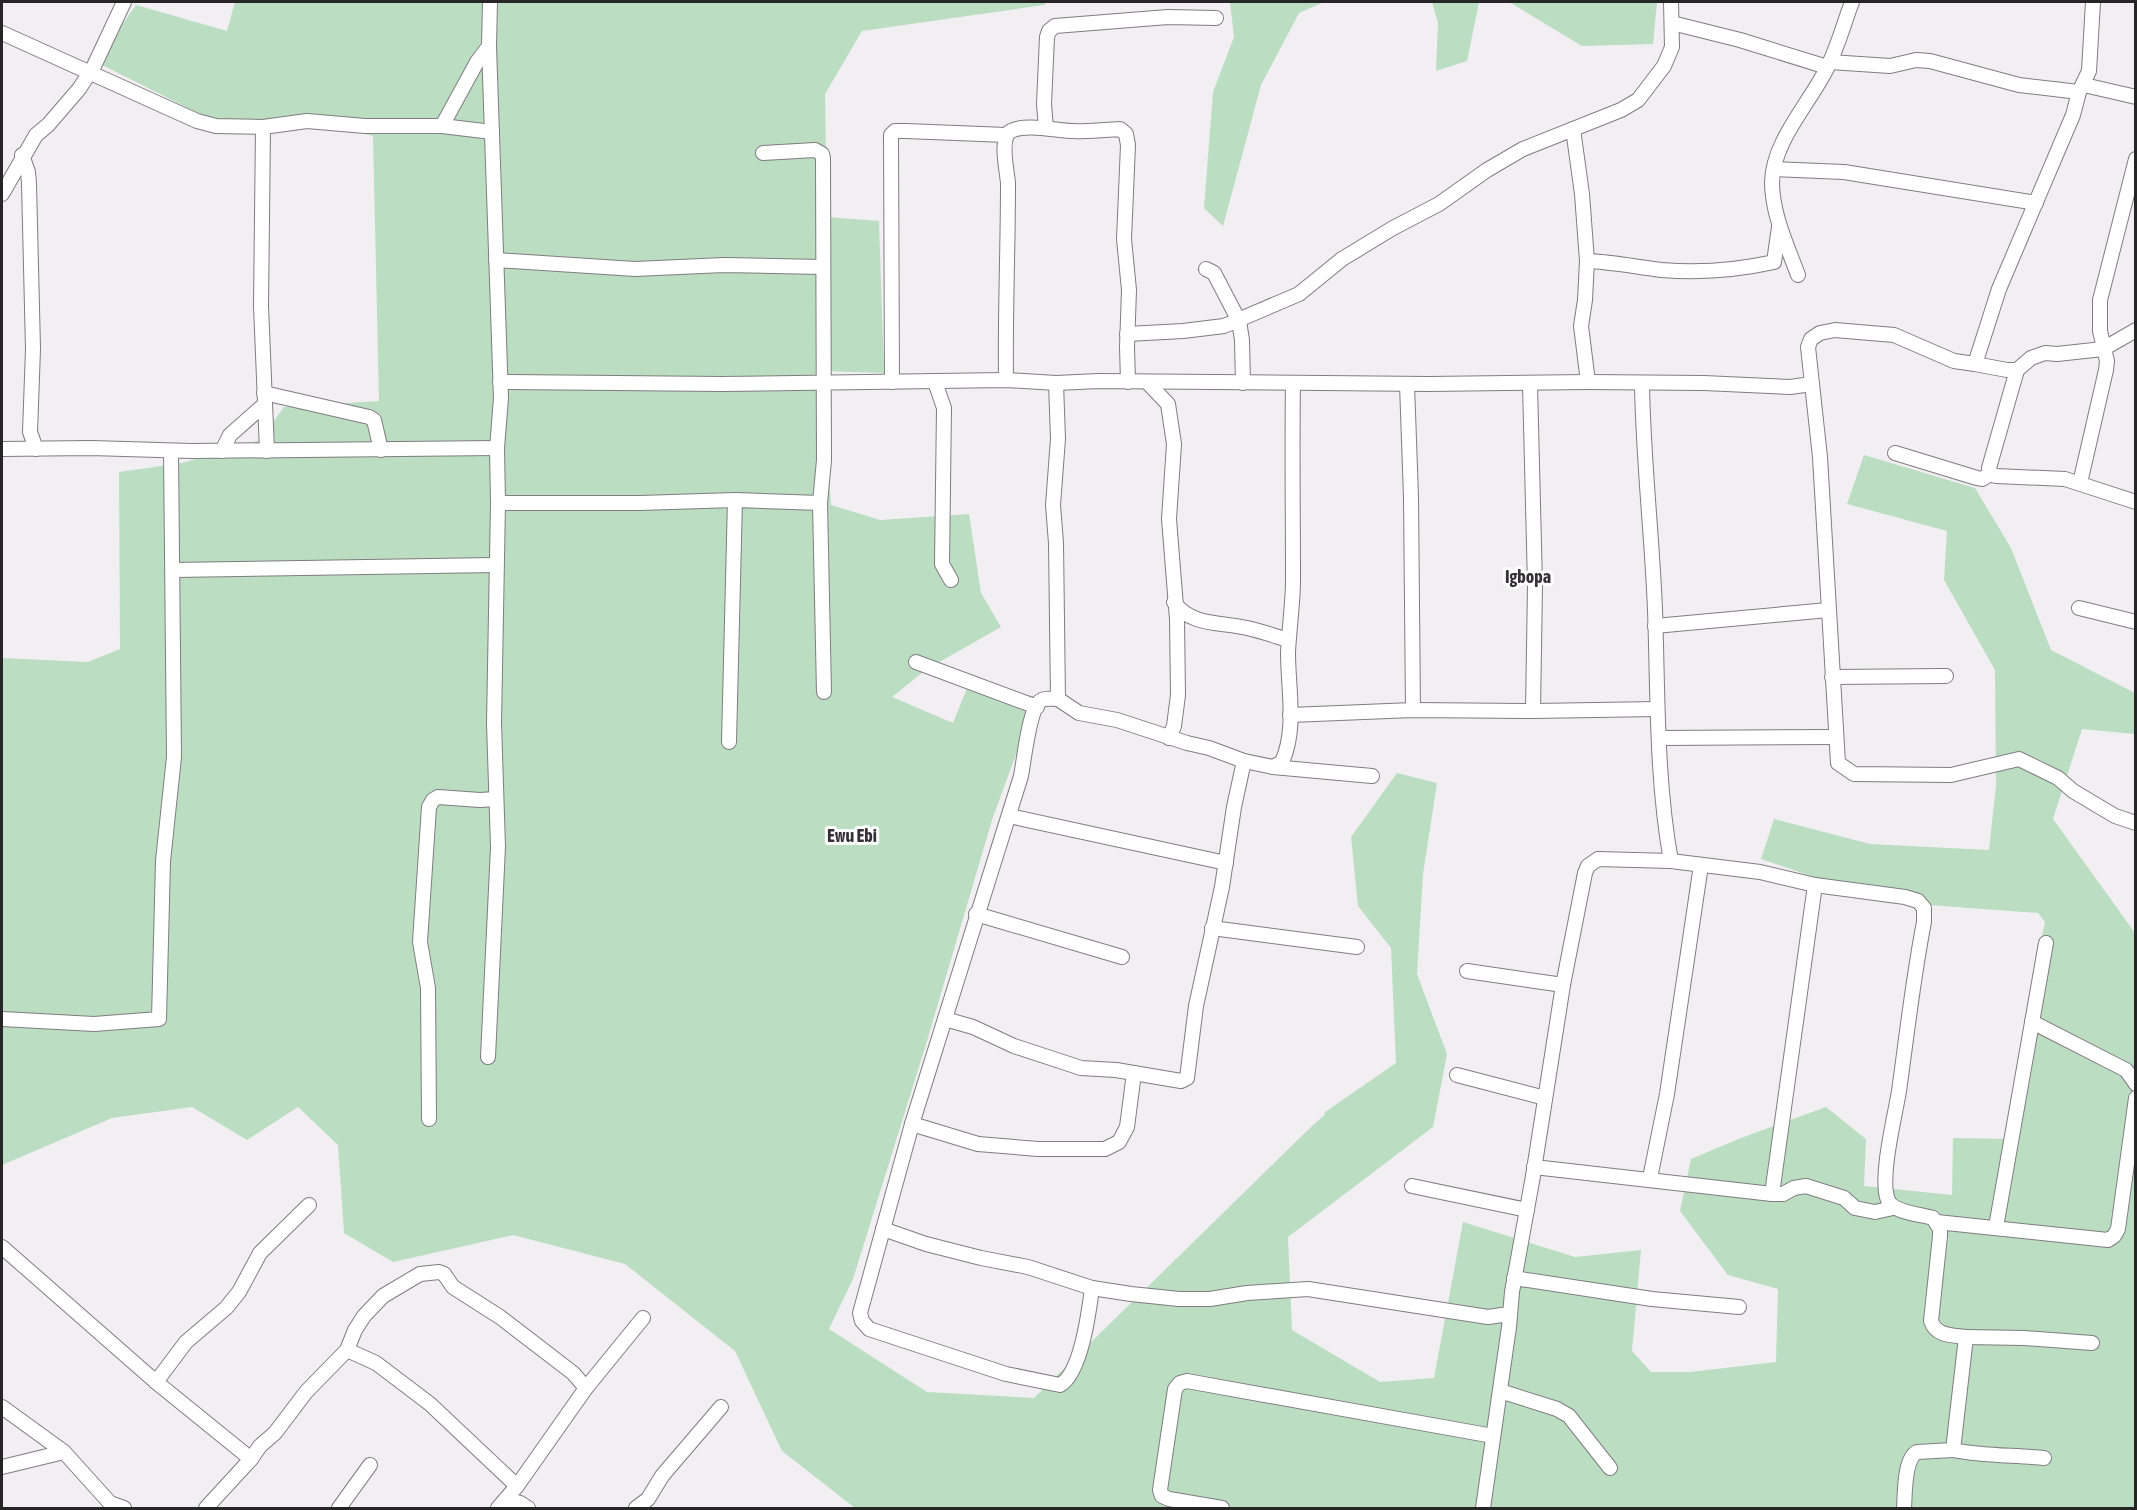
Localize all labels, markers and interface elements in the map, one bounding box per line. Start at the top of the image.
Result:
district label: Igbopa [1505,566,1551,587]
district label: Ewu Ebi [827,825,877,846]

